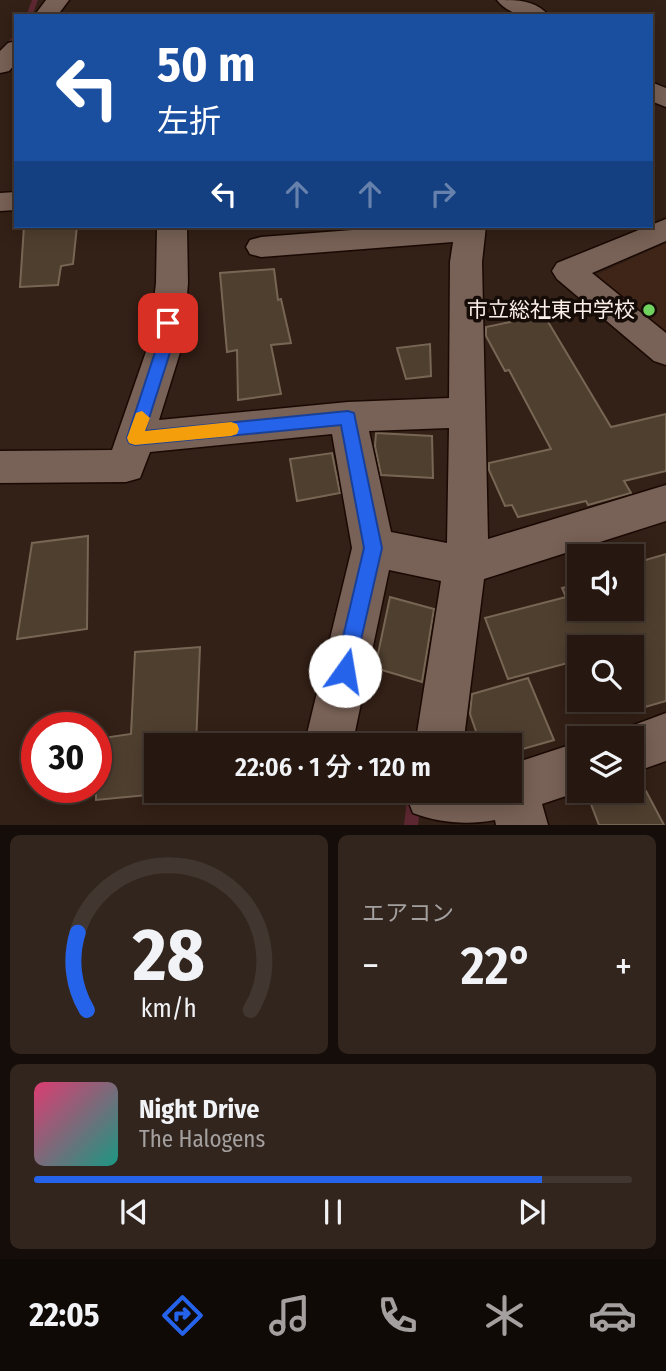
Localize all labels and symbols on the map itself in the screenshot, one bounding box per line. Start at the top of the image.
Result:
pin [138,293,198,353]
place label: 市立総社東中学校 [467,297,635,323]
marker: 市立総社東中学校 [641,302,657,318]
position arrow [308,634,382,708]
speed limit sign: 30 [21,712,112,803]

